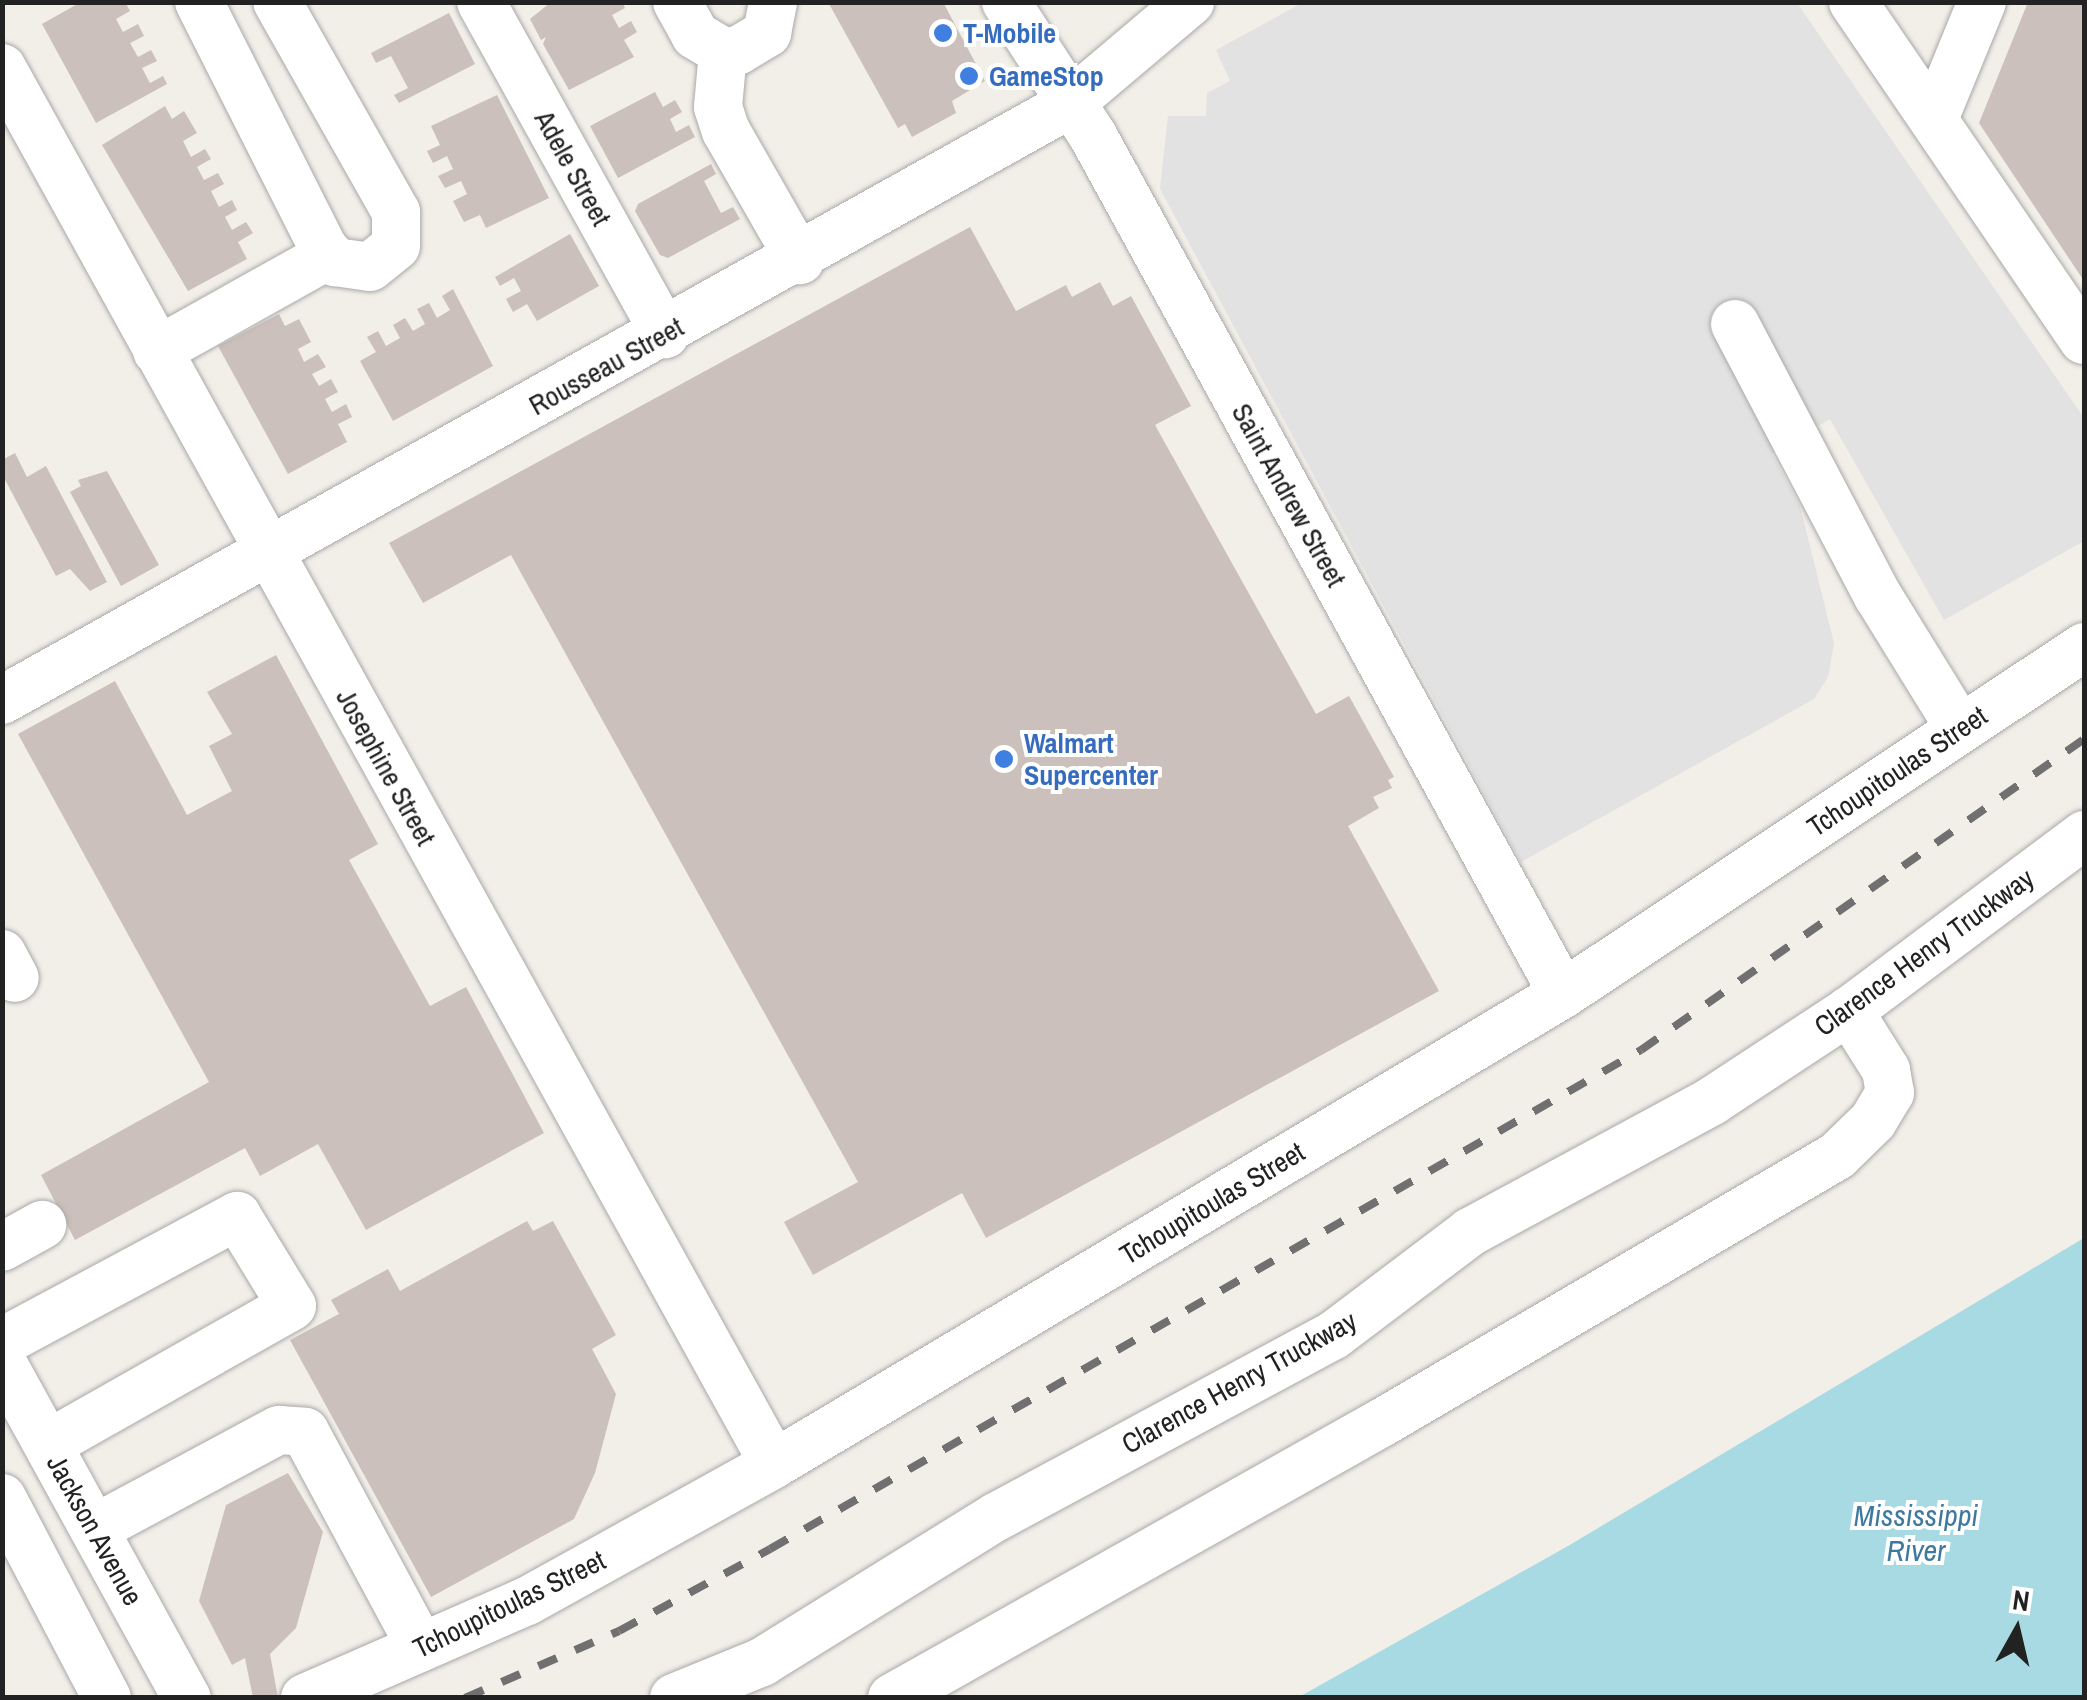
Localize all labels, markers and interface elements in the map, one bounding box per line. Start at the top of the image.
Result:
place label: T-Mobile [963,16,1056,50]
marker: T-Mobile [932,22,954,44]
place label: GameStop [989,59,1104,93]
marker: GameStop [958,65,980,87]
street label: Adele Street [528,105,618,231]
street label: Rousseau Street [523,310,689,422]
street label: Saint Andrew Street [1224,397,1354,593]
street label: Josephine Street [329,683,443,851]
street label: Tchoupitoulas Street [1801,699,1993,843]
place label: Walmart Supercenter [1024,726,1158,792]
marker: Walmart Supercenter [993,748,1015,770]
street label: Clarence Henry Truckway [1808,861,2040,1043]
street label: Tchoupitoulas Street [1114,1135,1310,1271]
street label: Clarence Henry Truckway [1116,1303,1362,1461]
street label: Jackson Avenue [40,1448,150,1612]
water label: Mississippi River [1854,1497,1978,1568]
street label: Tchoupitoulas Street [408,1543,610,1665]
north arrow [1967,1580,2067,1680]
text: N [2010,1580,2032,1620]

